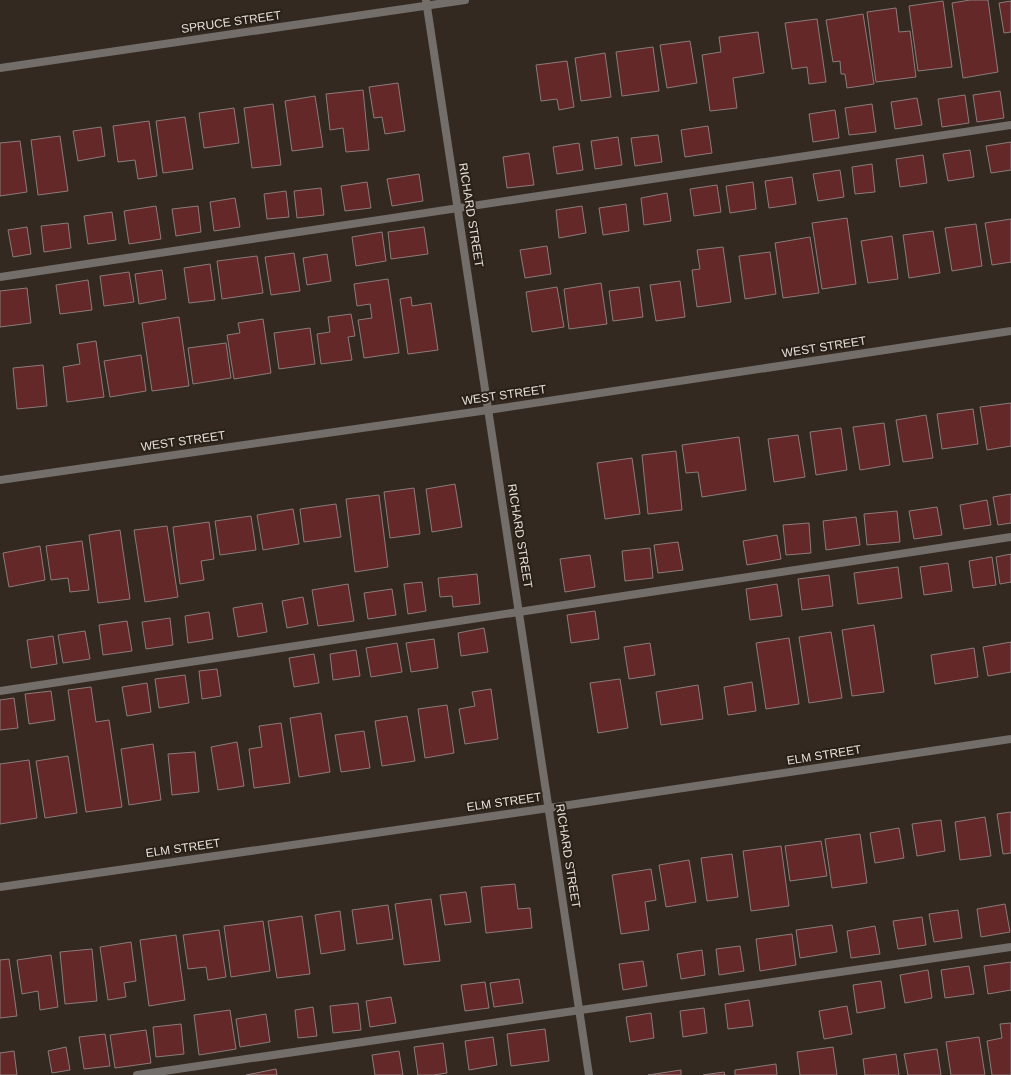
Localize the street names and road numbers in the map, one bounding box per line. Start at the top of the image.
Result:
street label: SPRUCE STREET [180,8,282,36]
street label: RICHARD STREET [456,162,486,269]
street label: WEST STREET [781,333,868,361]
street label: WEST STREET [461,382,548,408]
street label: WEST STREET [140,428,227,454]
street label: RICHARD STREET [505,483,535,590]
street label: ELM STREET [786,742,863,768]
street label: ELM STREET [466,790,543,814]
street label: RICHARD STREET [553,803,583,910]
street label: ELM STREET [145,836,222,860]

